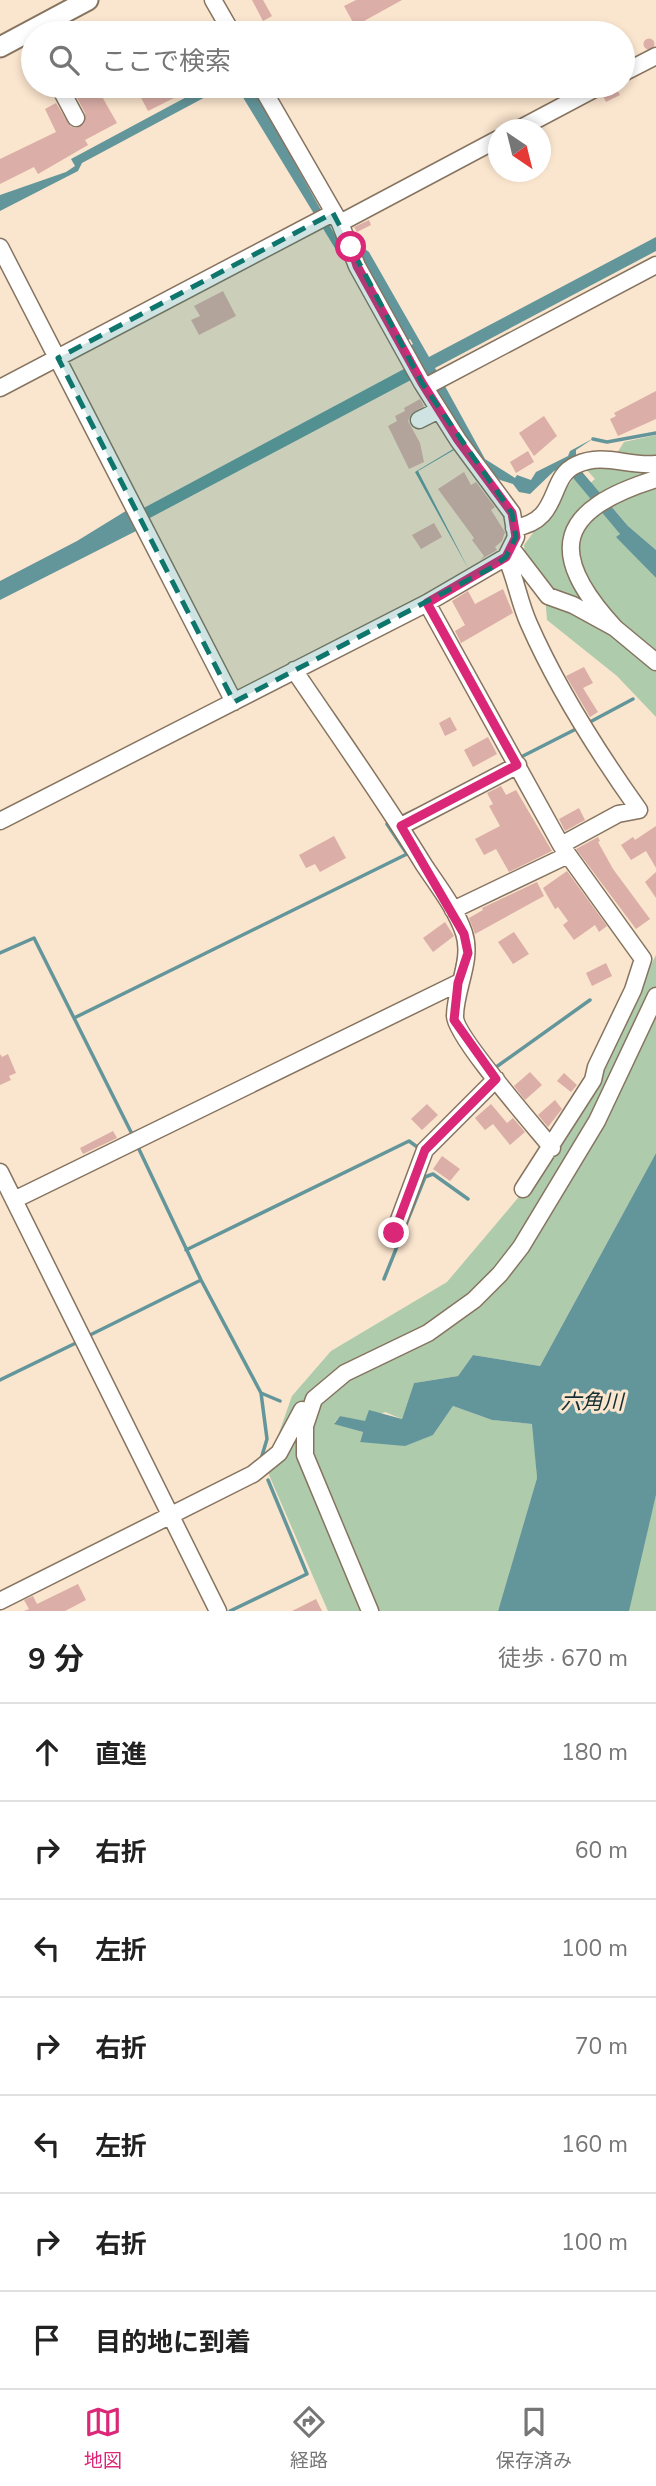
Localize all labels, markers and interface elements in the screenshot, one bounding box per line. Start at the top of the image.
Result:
search box [21,21,635,98]
icon: search [45,41,83,79]
text: ここで検索 [101,44,231,79]
north arrow [488,119,551,182]
route start [335,231,366,262]
route end [378,1217,409,1248]
water label: 六角川 [561,1388,625,1416]
text: 9 分 [28,1639,84,1680]
text: 徒歩 · 670 m [498,1643,628,1674]
icon: ahead [28,1733,66,1771]
text: 直進 [95,1737,147,1772]
text: 180 m [561,1737,628,1768]
icon: right [28,1831,66,1869]
text: 右折 [95,1835,147,1870]
text: 60 m [575,1835,628,1866]
icon: left [28,1929,66,1967]
text: 左折 [95,1933,147,1968]
text: 100 m [561,1933,628,1964]
icon: right [28,2027,66,2065]
text: 右折 [95,2031,147,2066]
text: 70 m [575,2031,628,2062]
icon: left [28,2125,66,2163]
text: 左折 [95,2129,147,2164]
text: 160 m [561,2129,628,2160]
icon: right [28,2223,66,2261]
text: 右折 [95,2227,147,2262]
text: 100 m [561,2227,628,2258]
icon: arrive [28,2321,66,2359]
text: 目的地に到着 [95,2325,251,2360]
tab: 地図 [84,2403,122,2474]
tab: 経路 [290,2403,328,2474]
tab: 保存済み [496,2403,572,2474]

